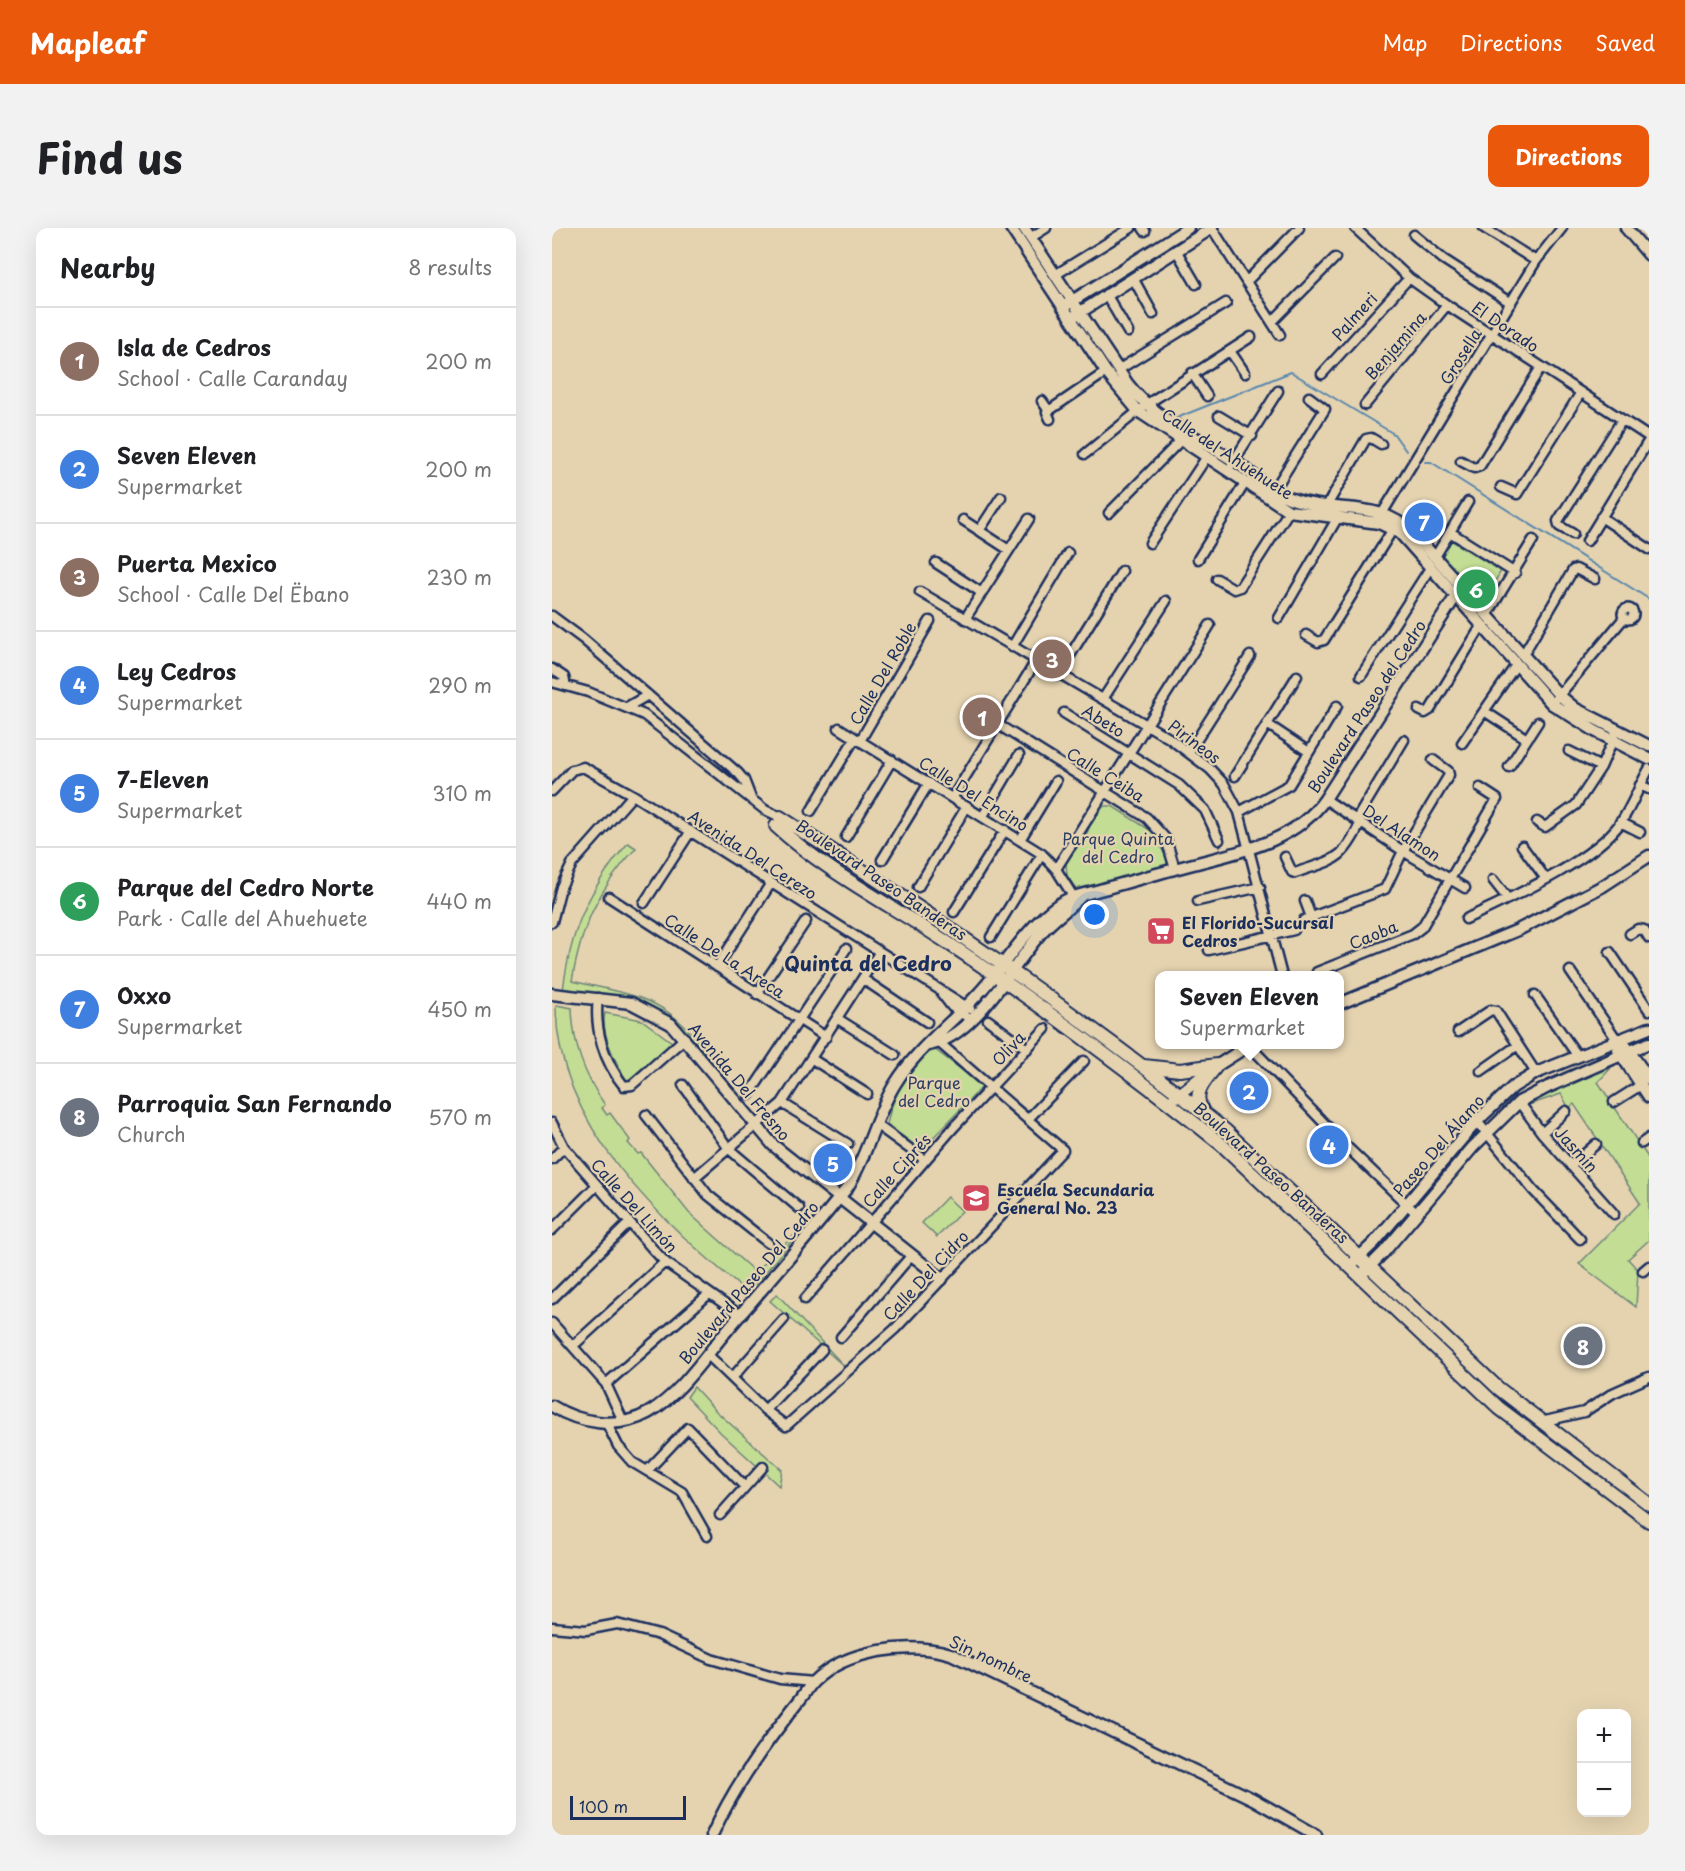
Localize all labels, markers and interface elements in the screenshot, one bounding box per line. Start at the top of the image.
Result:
text: Mapleaf [30,21,146,64]
text: Map [1382,26,1427,58]
text: Directions [1460,26,1562,58]
text: Saved [1595,26,1655,58]
text: Find us [36,125,183,188]
button: Directions [1488,125,1649,187]
text: Nearby [60,248,155,287]
text: 8 results [408,252,492,282]
street label: Palmeri [1326,286,1382,346]
street label: El Dorado [1468,295,1544,357]
street label: Benjamina [1359,306,1431,384]
street label: Grosella [1433,323,1487,389]
text: Isla de Cedros [117,330,271,363]
text: 1 [75,346,84,376]
text: 200 m [425,346,492,376]
text: School · Calle Caranday [117,363,348,393]
street label: Calle del Ahuehuete [1158,401,1299,505]
text: Seven Eleven [117,438,257,471]
text: 2 [72,454,87,484]
text: 200 m [425,454,492,484]
text: Supermarket [117,471,243,501]
pin: 7 [1404,500,1444,544]
text: Puerta Mexico [117,546,277,579]
text: 3 [73,562,86,592]
text: 230 m [427,562,492,592]
pin: 6 [1456,566,1496,612]
text: School · Calle Del Ëbano [117,579,349,609]
street label: Boulevard Paseo del Cedro [1301,615,1431,797]
street label: Calle Del Roble [843,617,921,729]
pin: 3 [1032,636,1072,682]
text: Ley Cedros [117,654,236,687]
text: 4 [73,670,86,700]
text: 290 m [428,670,492,700]
text: Supermarket [117,687,243,717]
pin: 1 [962,694,1002,740]
street label: Abeto [1078,698,1130,742]
street label: Pirineos [1164,713,1226,769]
street label: Calle Ceiba [1062,741,1150,807]
street label: Calle Del Encino [914,750,1034,836]
text: 7-Eleven [117,762,209,795]
text: 5 [73,778,86,808]
text: 310 m [432,778,492,808]
text: Supermarket [117,795,243,825]
street label: Del Alamon [1358,798,1446,866]
street label: Avenida Del Cerezo [684,803,822,905]
street label: Boulevard Paseo Banderas [792,813,972,945]
park label: Parque Quinta del Cedro [1062,826,1174,868]
text: Parque del Cedro Norte [117,870,374,903]
text: 6 [72,886,87,916]
text: 440 m [427,886,492,916]
your location [1080,900,1109,929]
text: Park · Calle del Ahuehuete [117,903,368,933]
street label: Calle De La Areca [660,907,790,1003]
place label: El Florido-Sucursal Cedros [1182,910,1334,952]
street label: Caoba [1345,913,1401,955]
supermarket icon: El Florido-Sucursal Cedros [1145,915,1177,947]
district label: Quinta del Cedro [784,948,952,978]
popup [1155,971,1344,1049]
text: Oxxo [117,978,171,1011]
text: Seven Eleven [1180,979,1319,1012]
text: 7 [74,994,85,1024]
text: 450 m [427,994,492,1024]
text: Supermarket [117,1011,243,1041]
text: Supermarket [1180,1012,1305,1042]
street label: Avenida Del Fresno [683,1017,797,1145]
street label: Oliva [986,1025,1030,1071]
pin: 2 [1230,1068,1268,1114]
park label: Parque del Cedro [898,1070,970,1112]
text: Parroquia San Fernando [117,1086,392,1119]
street label: Paseo Del Álamo [1387,1088,1489,1201]
street label: Boulevard Paseo Banderas [1189,1096,1355,1248]
text: 8 [73,1102,86,1132]
text: 570 m [428,1102,492,1132]
text: Church [117,1119,186,1149]
street label: Jasmín [1550,1121,1604,1177]
pin: 4 [1310,1122,1348,1168]
street label: Calle Ciprés [856,1128,936,1212]
pin: 5 [814,1140,852,1186]
street label: Calle Del Limón [586,1152,684,1258]
place label: Escuela Secundaria General No. 23 [997,1177,1154,1219]
school or university icon: Escuela Secundaria General No. 23 [960,1182,992,1214]
street label: Boulevard Paseo Del Cedro [672,1195,824,1369]
street label: Calle Del Cidro [877,1224,974,1326]
pin: 8 [1564,1324,1602,1368]
street label: Sin nombre [946,1628,1037,1688]
map controls [1577,1709,1631,1817]
button: + [1577,1709,1631,1763]
button: − [1577,1763,1631,1817]
scale bar [570,1793,686,1820]
text: 100 m [579,1794,628,1818]

